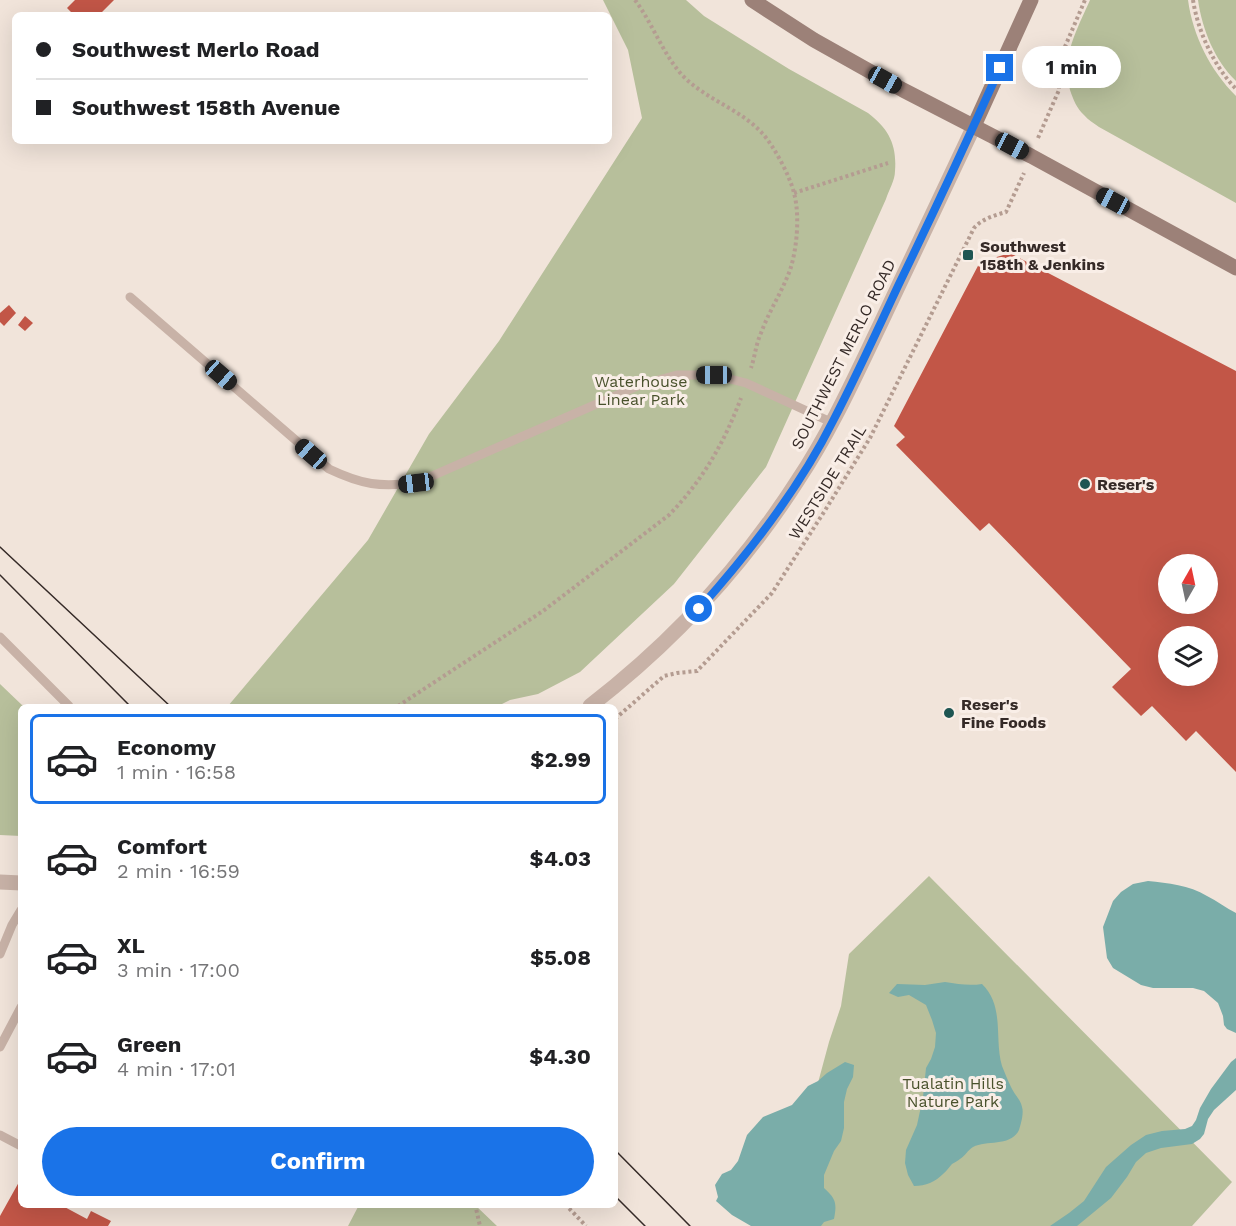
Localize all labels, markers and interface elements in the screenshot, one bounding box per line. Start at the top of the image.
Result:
text: Southwest Merlo Road [72,37,320,62]
callout: 1 min [1021,47,1120,89]
route end [986,54,1013,81]
text: 1 min [1046,55,1097,79]
car [865,63,905,97]
text: Southwest 158th Avenue [72,95,340,120]
car [992,130,1032,162]
car [1093,185,1133,217]
place label: Southwest 158th & Jenkins [980,237,1105,274]
marker: Southwest 158th & Jenkins [961,248,975,262]
street label: SOUTHWEST MERLO ROAD [787,256,900,452]
car [202,356,240,394]
car [696,366,732,384]
park label: Waterhouse Linear Park [595,372,687,409]
street label: WESTSIDE TRAIL [785,421,871,543]
car [292,435,330,473]
car [397,472,435,494]
place label: Reser's [1097,475,1155,494]
marker: Reser's [1078,477,1092,491]
north arrow [1158,554,1218,614]
map controls [1158,554,1218,686]
route start [685,595,712,622]
button: layers [1158,626,1218,686]
place label: Reser's Fine Foods [961,695,1046,732]
marker: Reser's Fine Foods [942,706,956,720]
icon: car [45,732,99,786]
text: Economy [117,735,216,760]
text: $2.99 [530,747,591,772]
text: 1 min · 16:58 [117,760,236,784]
icon: car [45,831,99,885]
text: Comfort [117,834,207,859]
text: $4.03 [530,846,591,871]
text: 2 min · 16:59 [117,859,240,883]
icon: car [45,930,99,984]
text: XL [117,933,145,958]
text: $5.08 [530,945,591,970]
text: 3 min · 17:00 [117,958,240,982]
icon: car [45,1029,99,1083]
text: Green [117,1032,181,1057]
text: $4.30 [529,1044,591,1069]
text: 4 min · 17:01 [117,1057,236,1081]
park label: Tualatin Hills Nature Park [902,1074,1004,1111]
button: Confirm [42,1127,594,1196]

